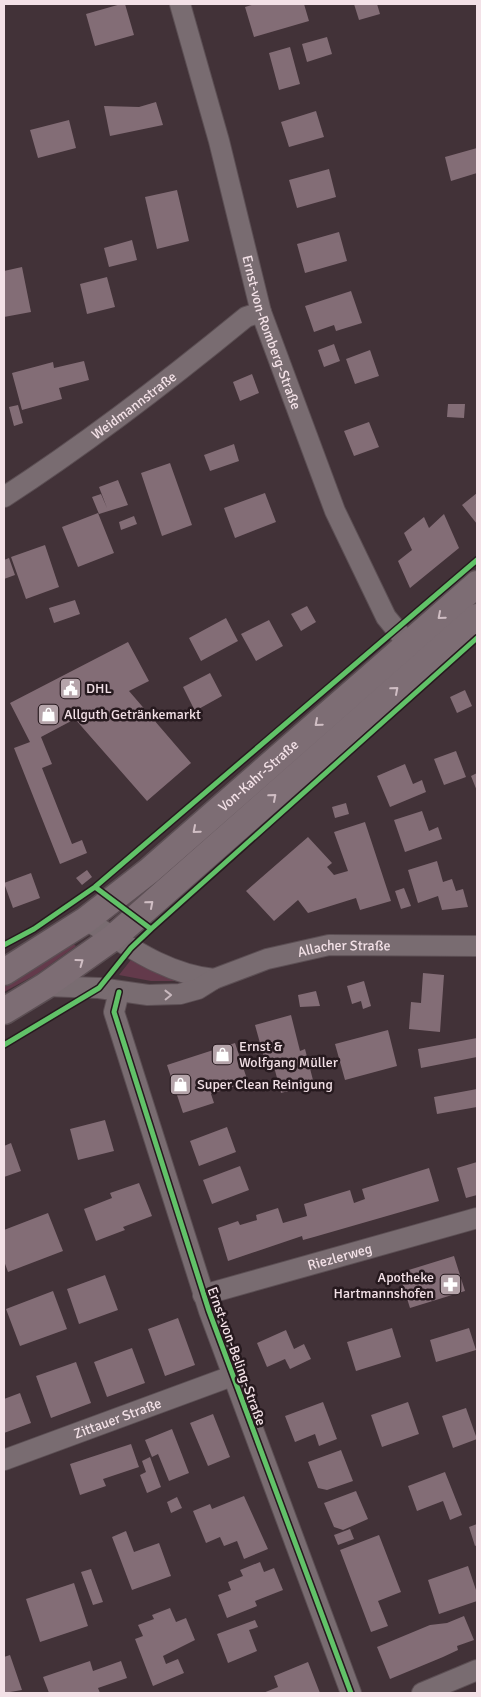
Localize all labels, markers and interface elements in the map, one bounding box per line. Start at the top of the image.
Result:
street label: Ernst-von-Romberg-Straße [238,253,305,412]
street label: Weidmannstraße [88,368,180,443]
one-way arrow [437,610,446,619]
public building icon: DHL [58,676,82,700]
place label: DHL [86,680,112,697]
one-way arrow [389,687,398,696]
shop icon: Allguth Getränkemarkt [36,702,60,726]
place label: Allguth Getränkemarkt [64,706,201,723]
one-way arrow [315,717,324,726]
street label: Von-Kahr-Straße [215,736,302,815]
one-way arrow [267,794,276,803]
one-way arrow [193,824,202,833]
one-way arrow [145,901,154,910]
street label: Allacher Straße [296,937,391,961]
one-way arrow [74,959,84,968]
one-way arrow [164,990,172,1000]
place label: Ernst & Wolfgang Müller [239,1038,339,1071]
shop icon: Ernst & Wolfgang Müller [211,1042,235,1066]
shop icon: Super Clean Reinigung [169,1072,193,1096]
place label: Super Clean Reinigung [197,1076,333,1093]
street label: Riezlerweg [306,1240,374,1274]
place label: Apotheke Hartmannshofen [333,1269,434,1302]
pharmacy icon: Apotheke Hartmannshofen [438,1273,462,1297]
street label: Ernst-von-Beling-Straße [203,1284,270,1428]
street label: Zittauer Straße [72,1395,164,1443]

